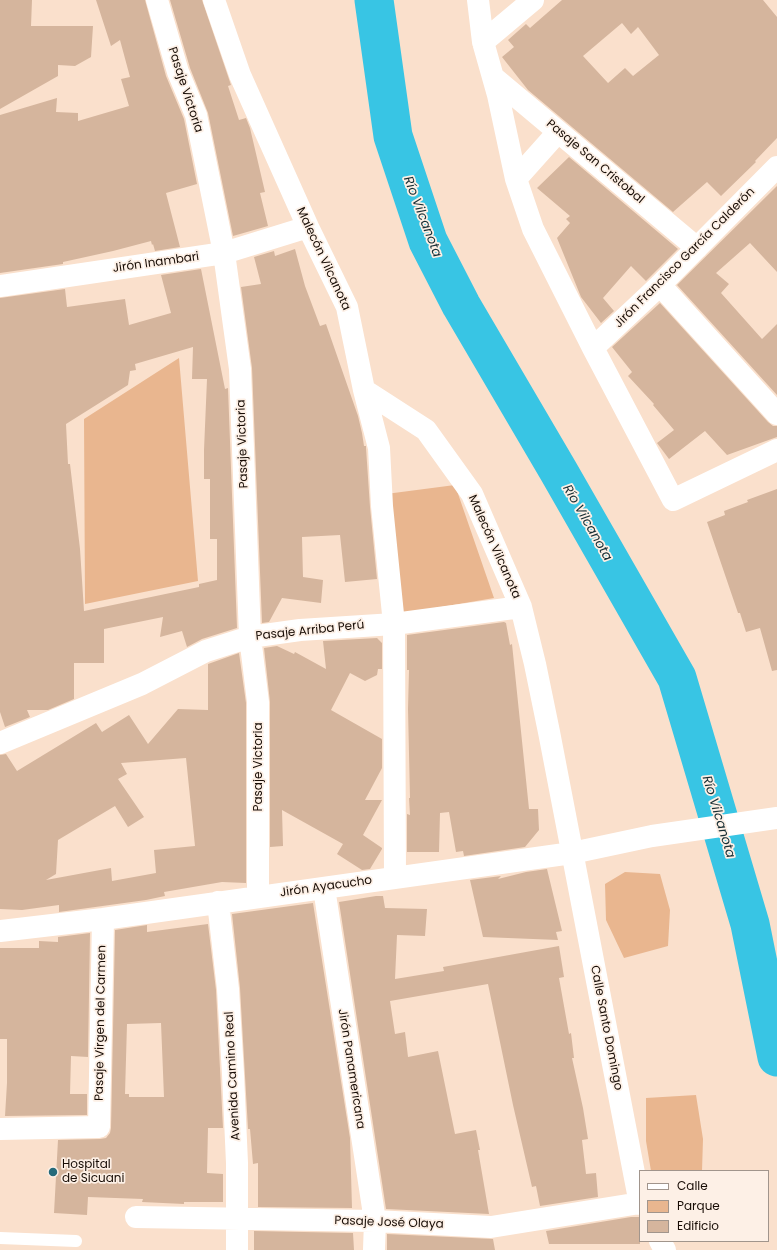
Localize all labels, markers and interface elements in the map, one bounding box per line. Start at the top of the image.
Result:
street label: Pasaje Victoria [164,45,206,135]
street label: Pasaje San Cristobal [543,117,647,207]
water label: Río Vilcanota [399,174,445,260]
street label: Jirón Francisco García Calderón [612,185,758,331]
street label: Malecón Vilcanota [293,205,353,313]
street label: Jirón Inambari [112,250,200,276]
street label: Pasaje Victoria [234,399,252,489]
water label: Río Vilcanota [559,482,615,564]
street label: Malecón Vilcanota [465,493,523,601]
street label: Pasaje Arriba Perú [255,618,365,644]
street label: Pasaje Victoria [252,723,266,811]
water label: Río Vilcanota [698,774,738,860]
street label: Jirón Ayacucho [279,873,373,901]
street label: Pasaje Virgen del Carmen [92,945,110,1101]
street label: Calle Santo Domingo [587,964,625,1092]
street label: Jirón Panamericana [334,1008,368,1130]
street label: Avenida Camino Real [222,1011,244,1141]
place label: Hospital de Sicuani [62,1158,124,1186]
marker: Hospital de Sicuani [47,1166,59,1178]
legend [639,1170,769,1242]
text: Calle [677,1177,708,1194]
text: Parque [677,1197,720,1214]
street label: Pasaje José Olaya [334,1214,444,1232]
text: Edificio [677,1217,719,1234]

